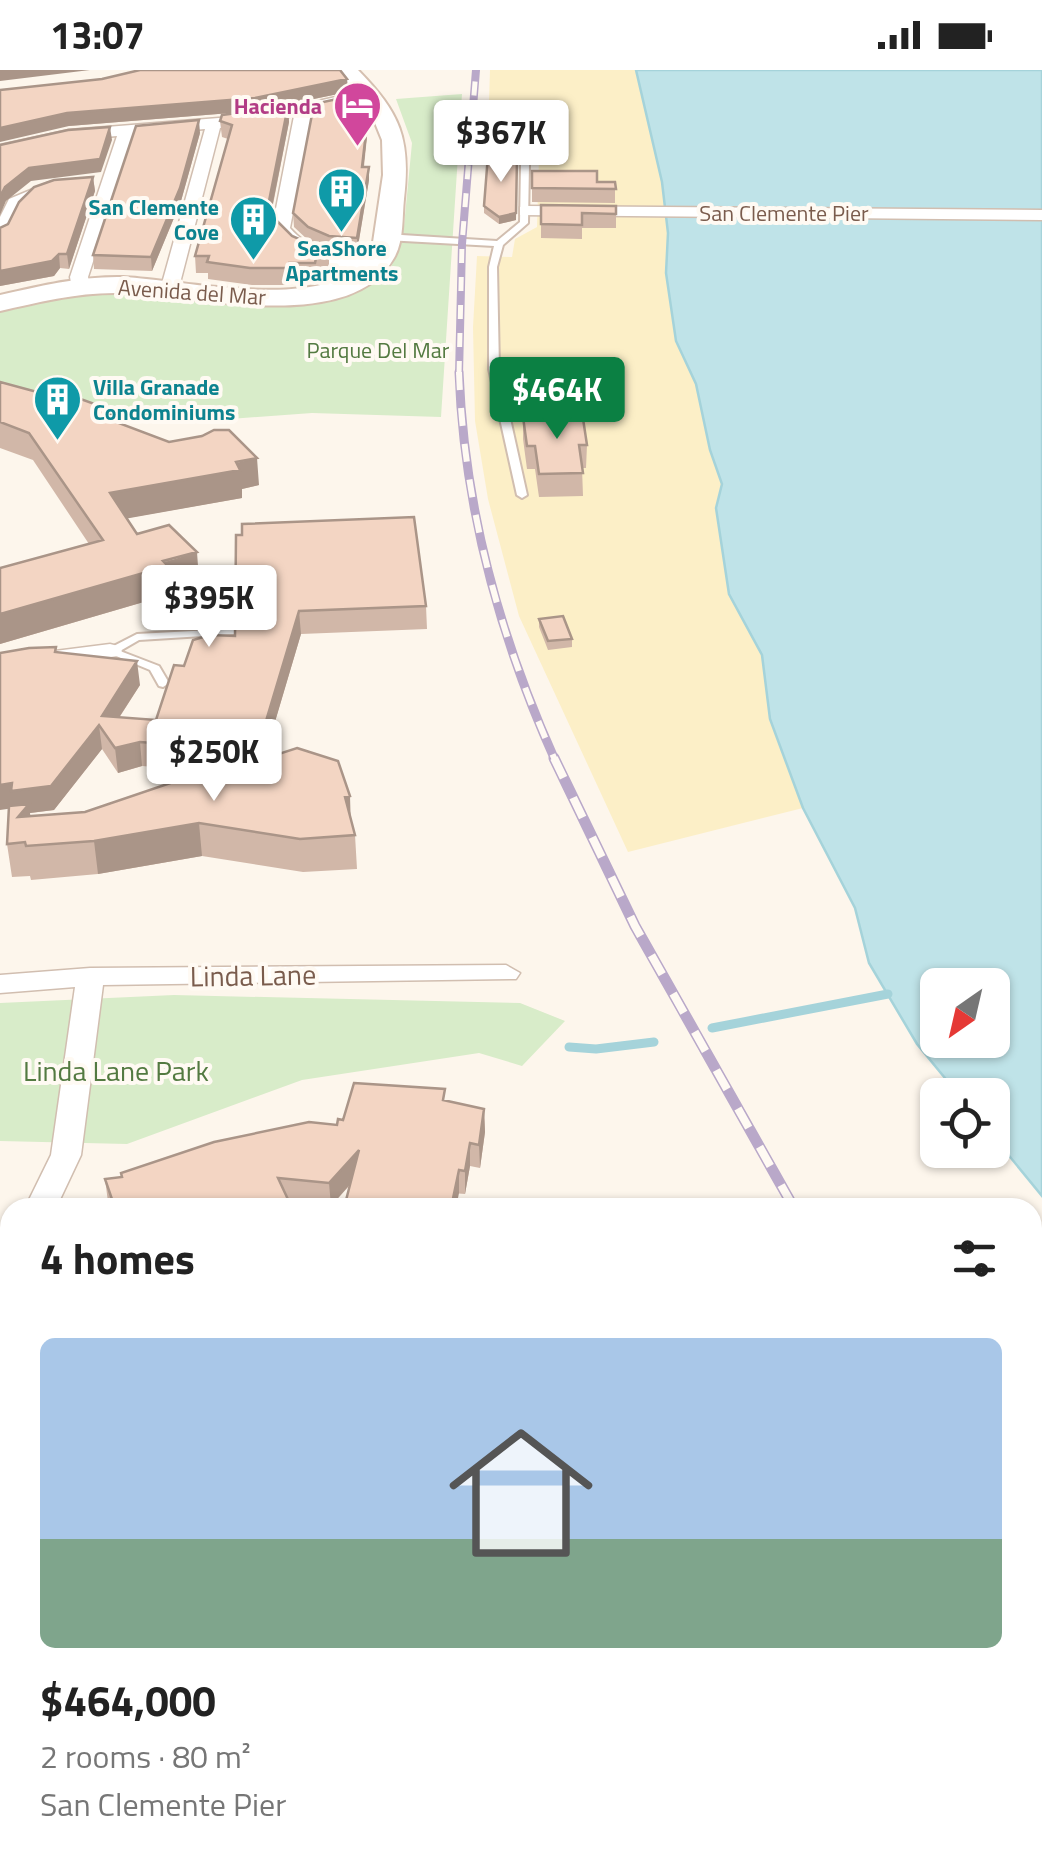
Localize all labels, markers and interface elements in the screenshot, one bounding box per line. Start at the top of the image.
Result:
text: 13:07 [50,6,145,64]
hotel icon: Hacienda [331,80,383,148]
place label: Hacienda [234,89,322,123]
pin: $367K [431,100,571,185]
text: $367K [456,108,546,156]
building icon: SeaShore Apartments [316,166,368,234]
place label: San Clemente Cove [89,190,219,249]
building icon: San Clemente Cove [228,194,280,262]
street label: San Clemente Pier [699,196,869,230]
place label: SeaShore Apartments [286,231,398,290]
street label: Avenida del Mar [117,270,267,314]
park label: Parque Del Mar [307,333,450,367]
pin: $464K [487,357,627,442]
text: $464K [512,365,602,413]
place label: Villa Granade Condominiums [93,370,235,429]
building icon: Villa Granade Condominiums [32,374,84,442]
pin: $395K [139,565,279,650]
text: $395K [164,573,254,621]
pin: $250K [144,719,284,804]
text: $250K [169,727,259,775]
street label: Linda Lane [190,952,316,998]
north arrow [920,968,1010,1058]
map controls [920,968,1010,1168]
park label: Linda Lane Park [23,1049,209,1092]
button: locate [920,1078,1010,1168]
text: 4 homes [40,1226,195,1290]
icon: filters [947,1231,1002,1286]
icon: home [431,1403,611,1583]
text: $464,000 [40,1668,216,1732]
text: 2 rooms · 80 m² [40,1732,251,1780]
text: San Clemente Pier [40,1780,286,1828]

